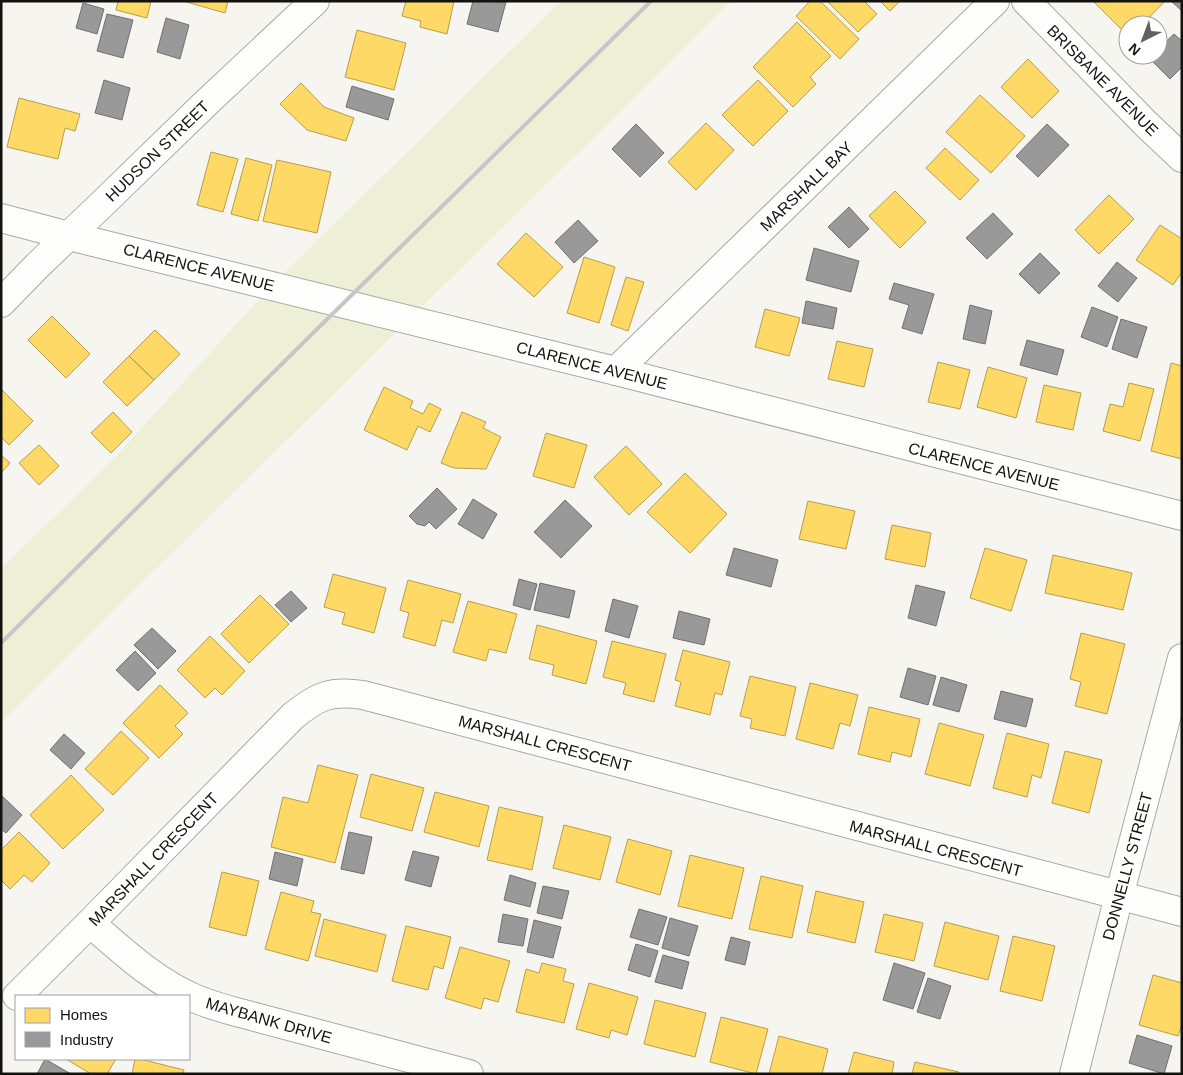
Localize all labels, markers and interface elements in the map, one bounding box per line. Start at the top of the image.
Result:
north arrow [1118,15,1168,65]
street label: BRISBANE AVENUE [1043,20,1163,140]
street label: HUDSON STREET [102,98,213,205]
street label: MARSHALL BAY [757,138,856,234]
street label: CLARENCE AVENUE [121,240,276,295]
street label: CLARENCE AVENUE [514,338,669,393]
street label: CLARENCE AVENUE [906,439,1061,494]
street label: MARSHALL CRESCENT [457,712,633,775]
street label: MARSHALL CRESCENT [85,789,221,929]
street label: DONNELLY STREET [1100,790,1155,942]
street label: MARSHALL CRESCENT [848,817,1024,880]
street label: MAYBANK DRIVE [204,994,334,1047]
legend [15,995,190,1060]
text: Homes [60,1006,108,1023]
text: Industry [60,1031,114,1048]

